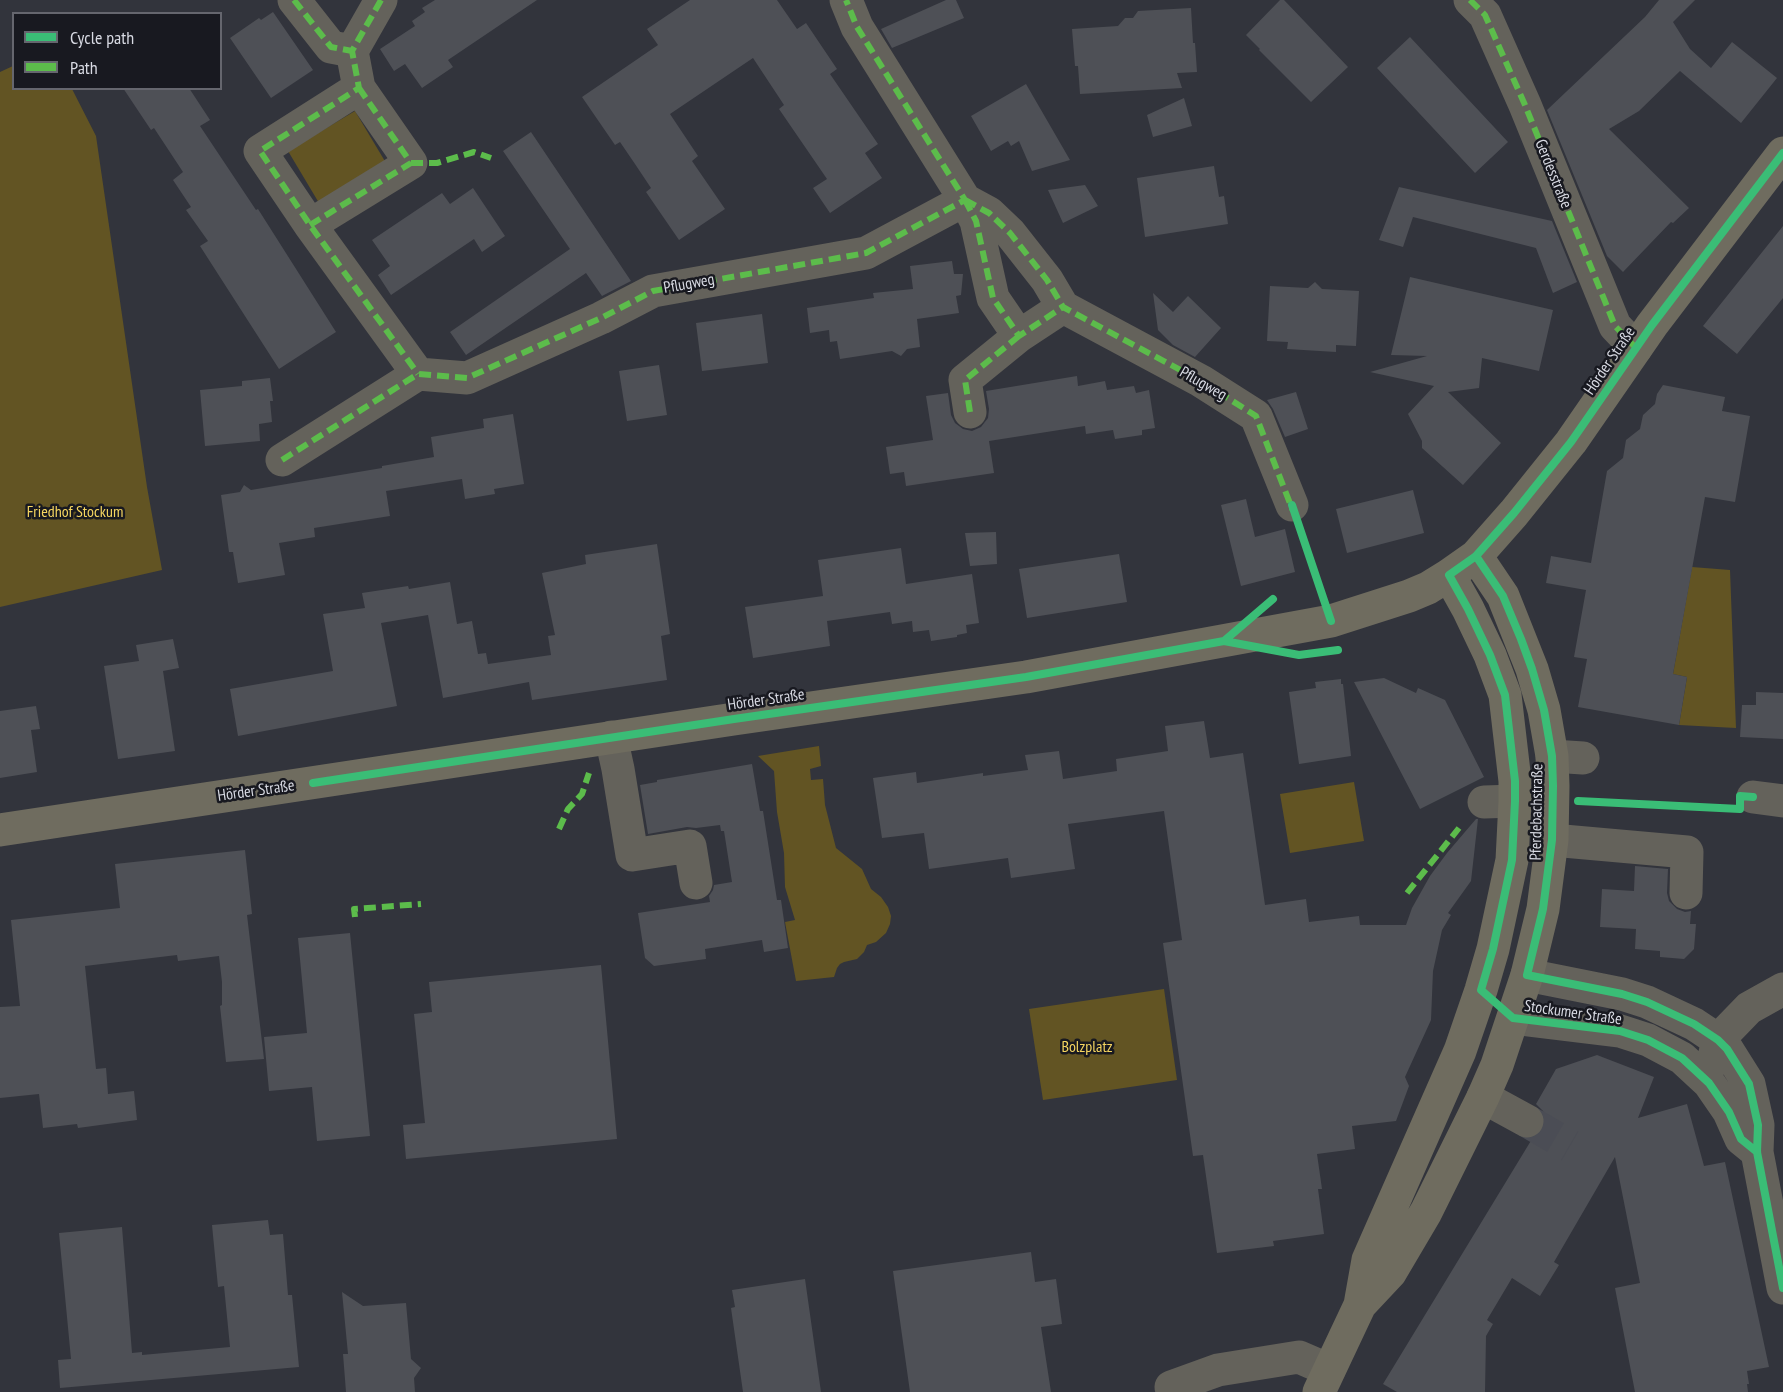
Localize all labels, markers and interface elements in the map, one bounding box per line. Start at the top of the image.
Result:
legend [12,12,222,90]
text: Cycle path [70,26,134,49]
text: Path [70,56,98,79]
street label: Gerdesstraße [1530,137,1576,211]
street label: Pflugweg [662,270,716,298]
street label: Hörder Straße [1580,323,1640,399]
street label: Pflugweg [1176,363,1230,405]
park label: Friedhof Stockum [27,502,123,522]
street label: Hörder Straße [726,685,806,715]
street label: Pferdebachstraße [1527,763,1547,861]
street label: Hörder Straße [216,776,296,806]
street label: Stockumer Straße [1523,997,1623,1029]
park label: Bolzplatz [1061,1037,1113,1057]

